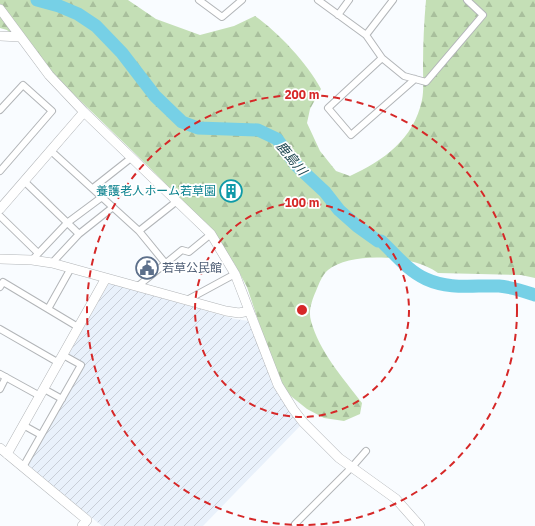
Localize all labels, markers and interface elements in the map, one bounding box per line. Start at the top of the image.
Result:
text: 200 m [284,87,320,102]
water label: 鹿島川 [273,138,312,180]
building icon: 養護老人ホーム若草園 [218,178,244,204]
place label: 養護老人ホーム若草園 [96,183,216,198]
text: 100 m [284,195,320,210]
public building icon: 若草公民館 [134,255,160,281]
place label: 若草公民館 [162,260,222,275]
centre of rings [295,303,309,317]

